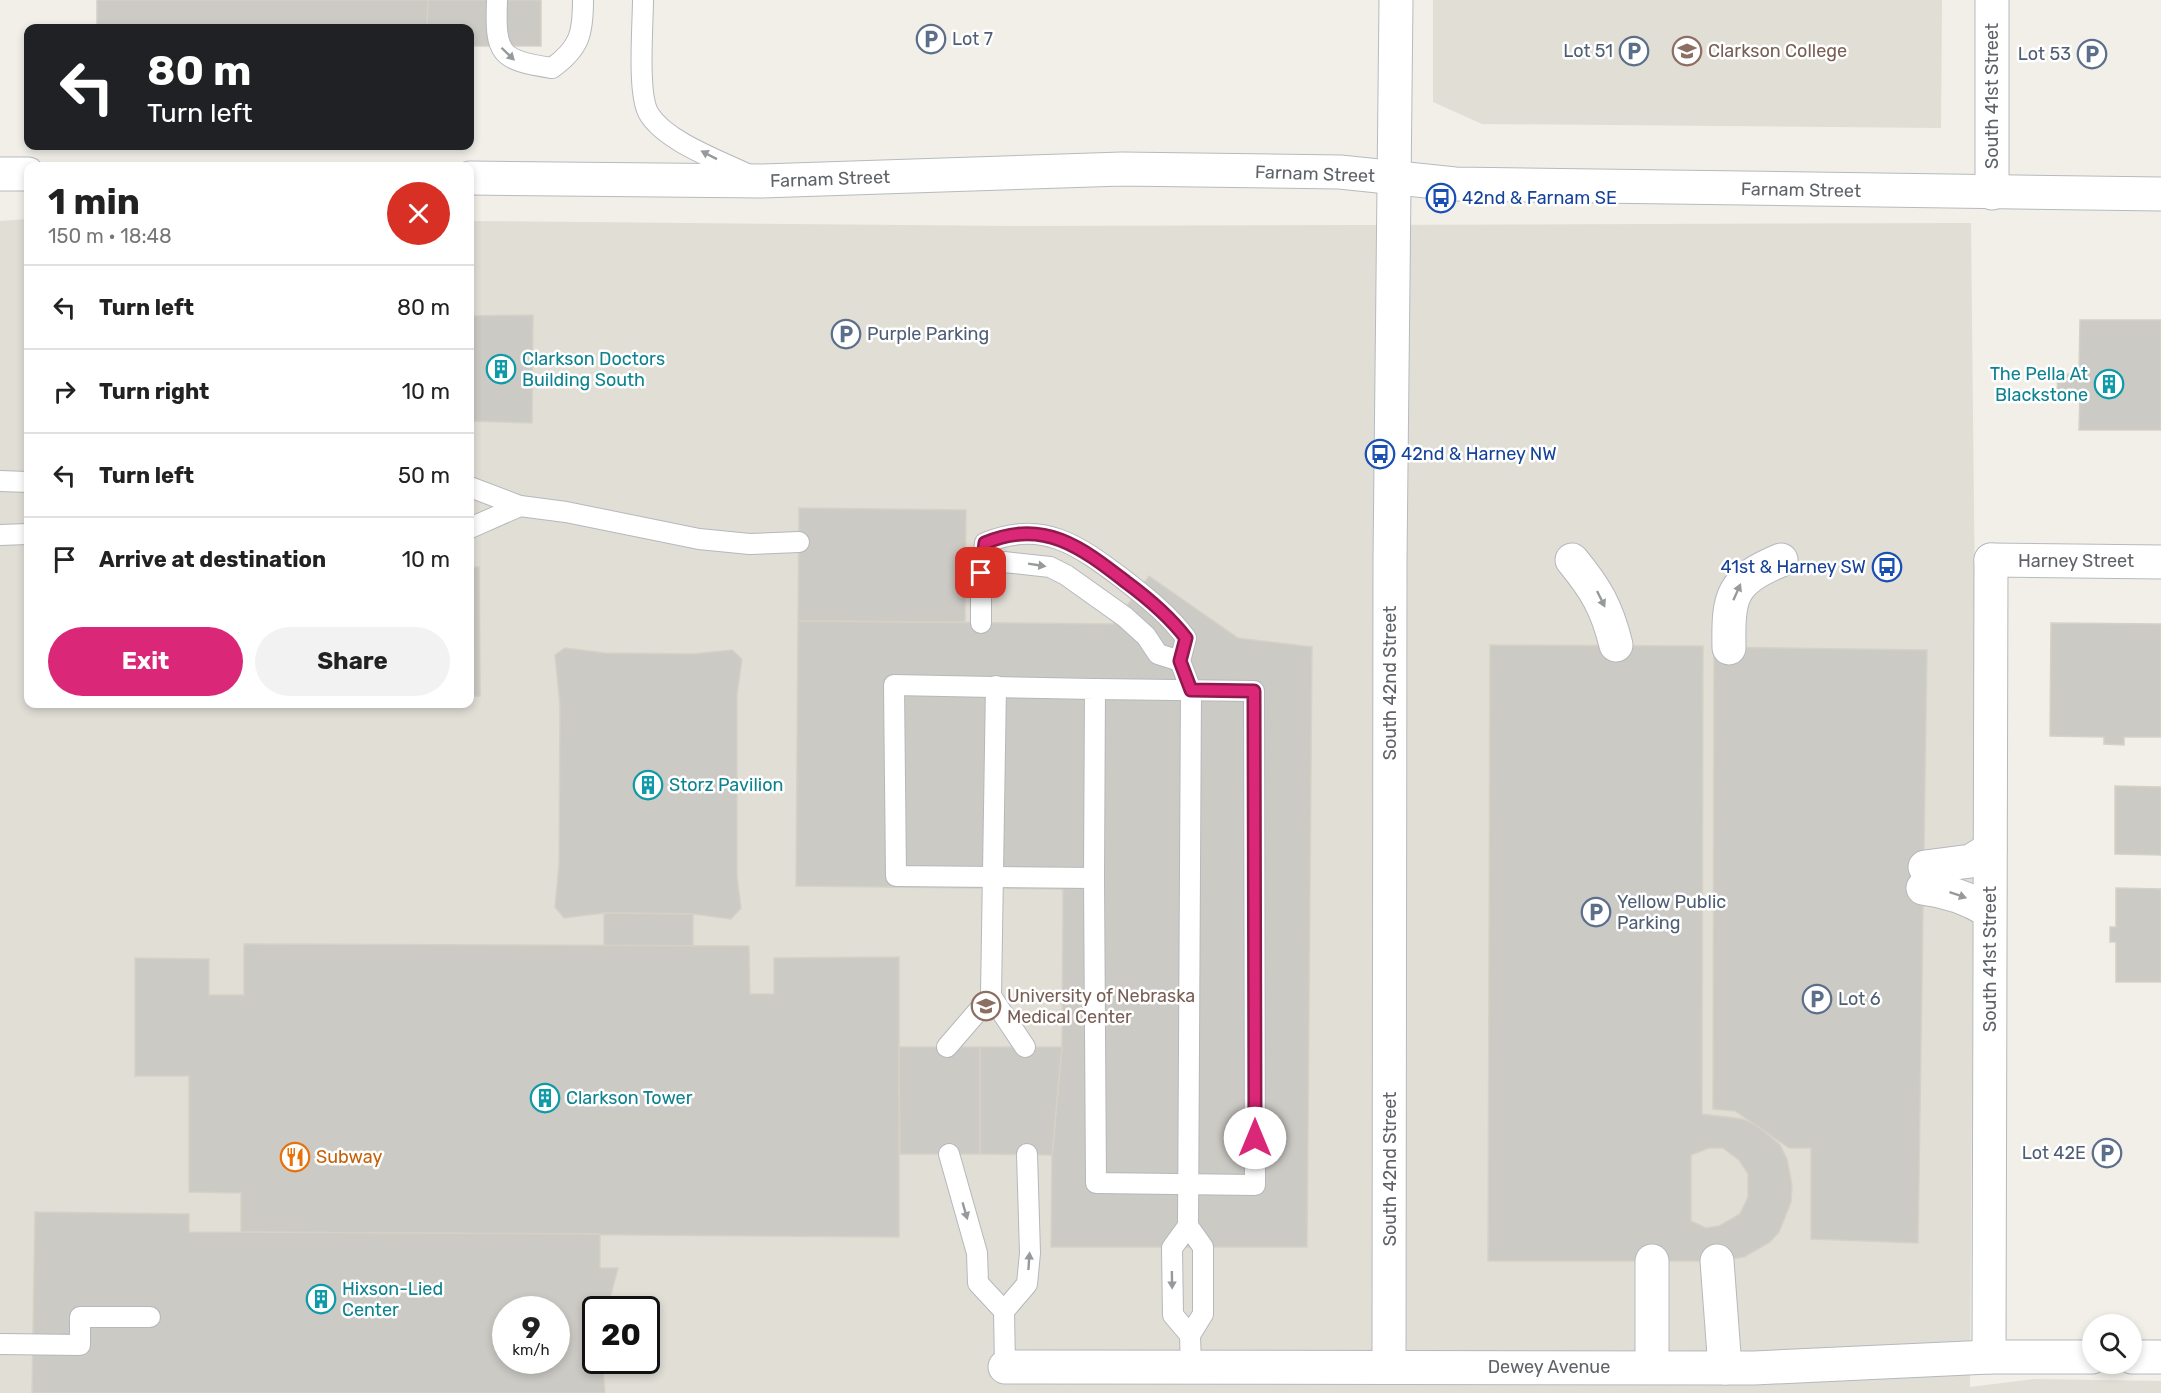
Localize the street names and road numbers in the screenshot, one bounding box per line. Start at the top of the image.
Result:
street label: South 41st Street [1981,23,2003,169]
street label: Farnam Street [1255,161,1375,187]
street label: Farnam Street [770,166,890,192]
street label: Farnam Street [1741,178,1861,202]
street label: Harney Street [2018,550,2134,572]
street label: South 42nd Street [1379,606,1401,760]
street label: South 41st Street [1979,886,2001,1032]
street label: South 42nd Street [1379,1092,1401,1246]
street label: Dewey Avenue [1488,1356,1610,1378]

